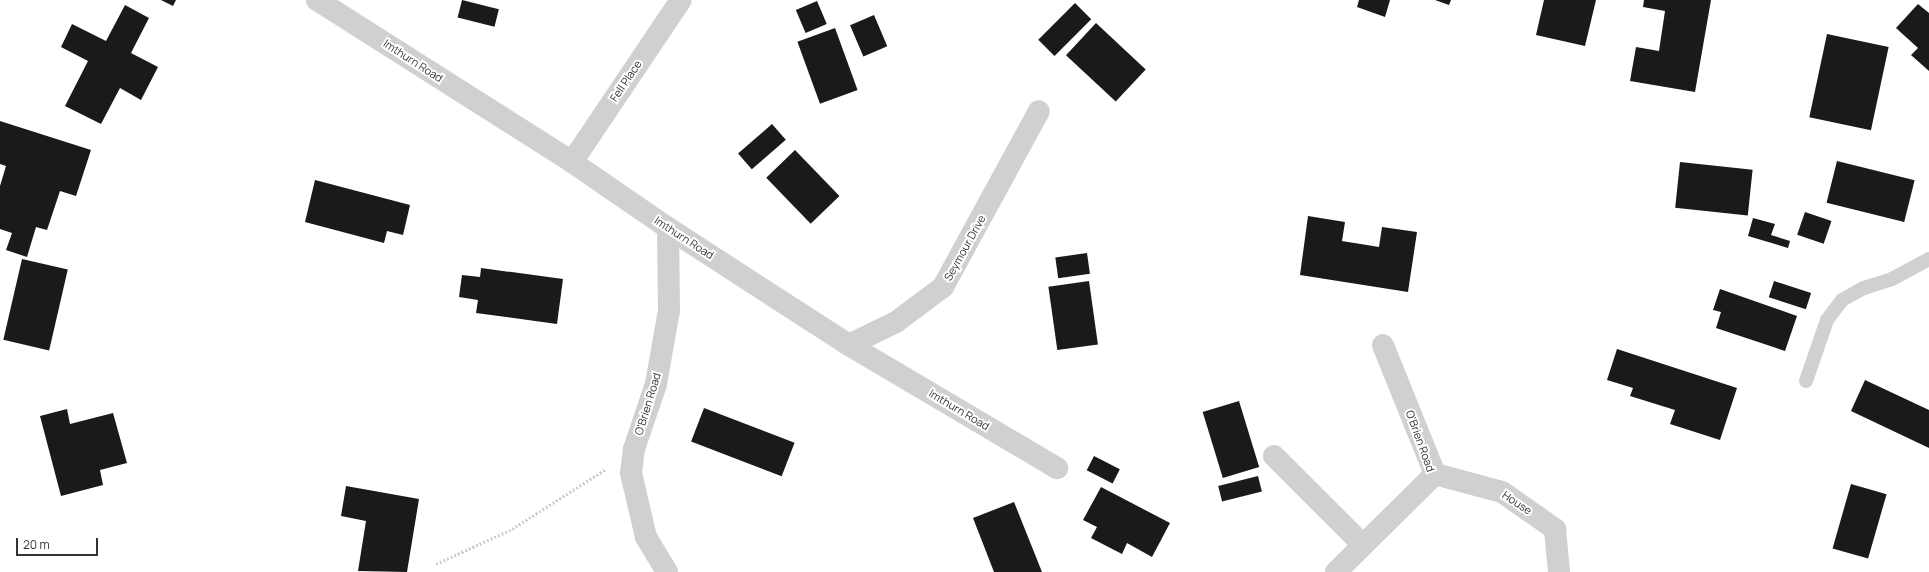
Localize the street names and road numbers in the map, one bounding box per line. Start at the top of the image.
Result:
street label: Imthurn Road [381,37,445,85]
street label: Fell Place [607,58,645,104]
street label: Seymour Drive [942,213,988,283]
street label: Imthurn Road [652,214,716,262]
street label: O'Brien Road [632,371,664,437]
street label: Imthurn Road [926,387,992,433]
street label: O'Brien Road [1403,408,1437,474]
street label: House [1500,488,1534,518]

